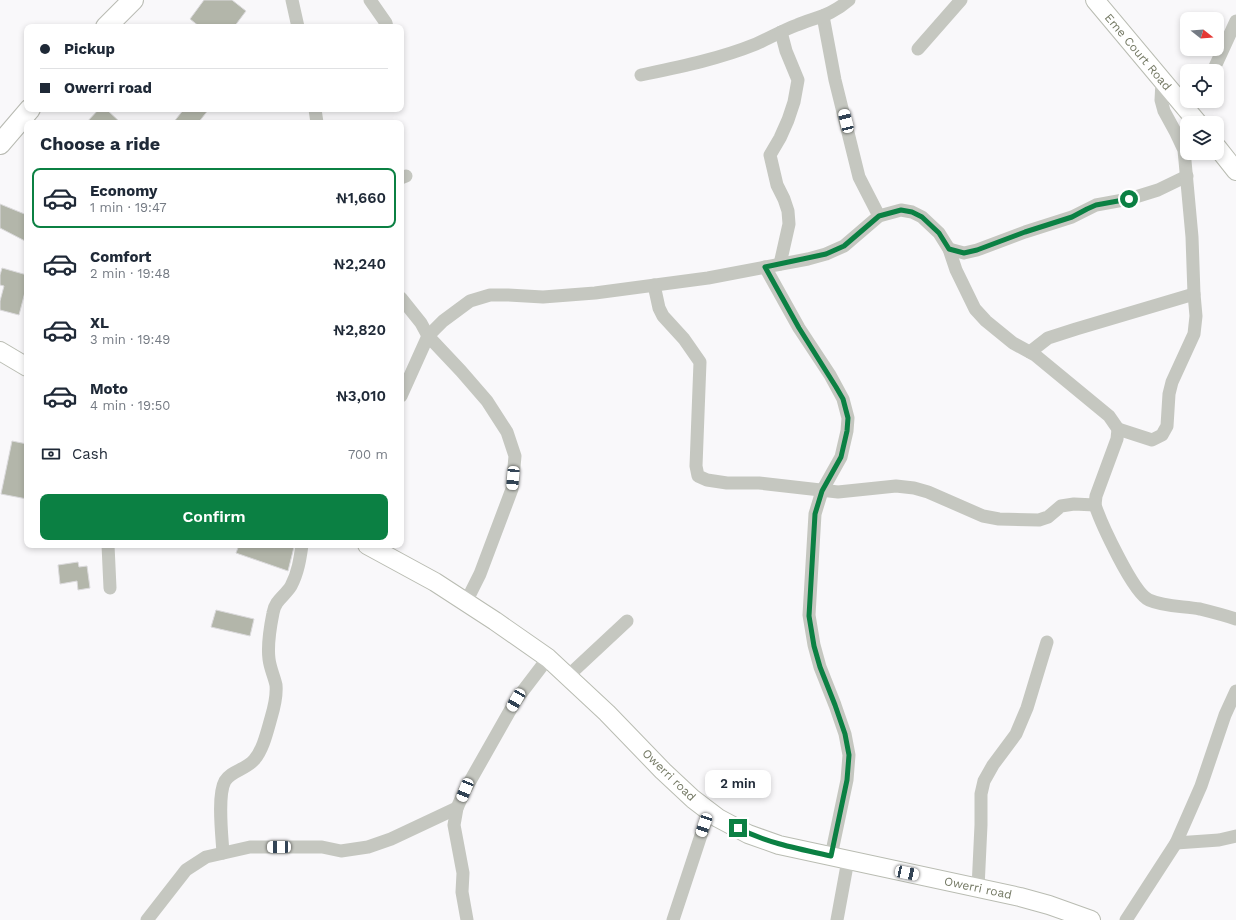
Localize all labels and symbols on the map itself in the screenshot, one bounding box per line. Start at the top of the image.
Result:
street label: Eme Court Road [1102,11,1174,93]
north arrow [1180,12,1224,56]
car [837,108,855,134]
route start [1120,190,1138,208]
car [506,466,520,490]
car [505,687,527,713]
street label: Owerri road [639,746,699,804]
callout: 2 min [705,770,771,798]
car [455,777,475,803]
car [694,812,714,838]
route end [729,819,747,837]
car [267,841,291,853]
car [894,865,920,881]
street label: Owerri road [943,874,1013,902]

